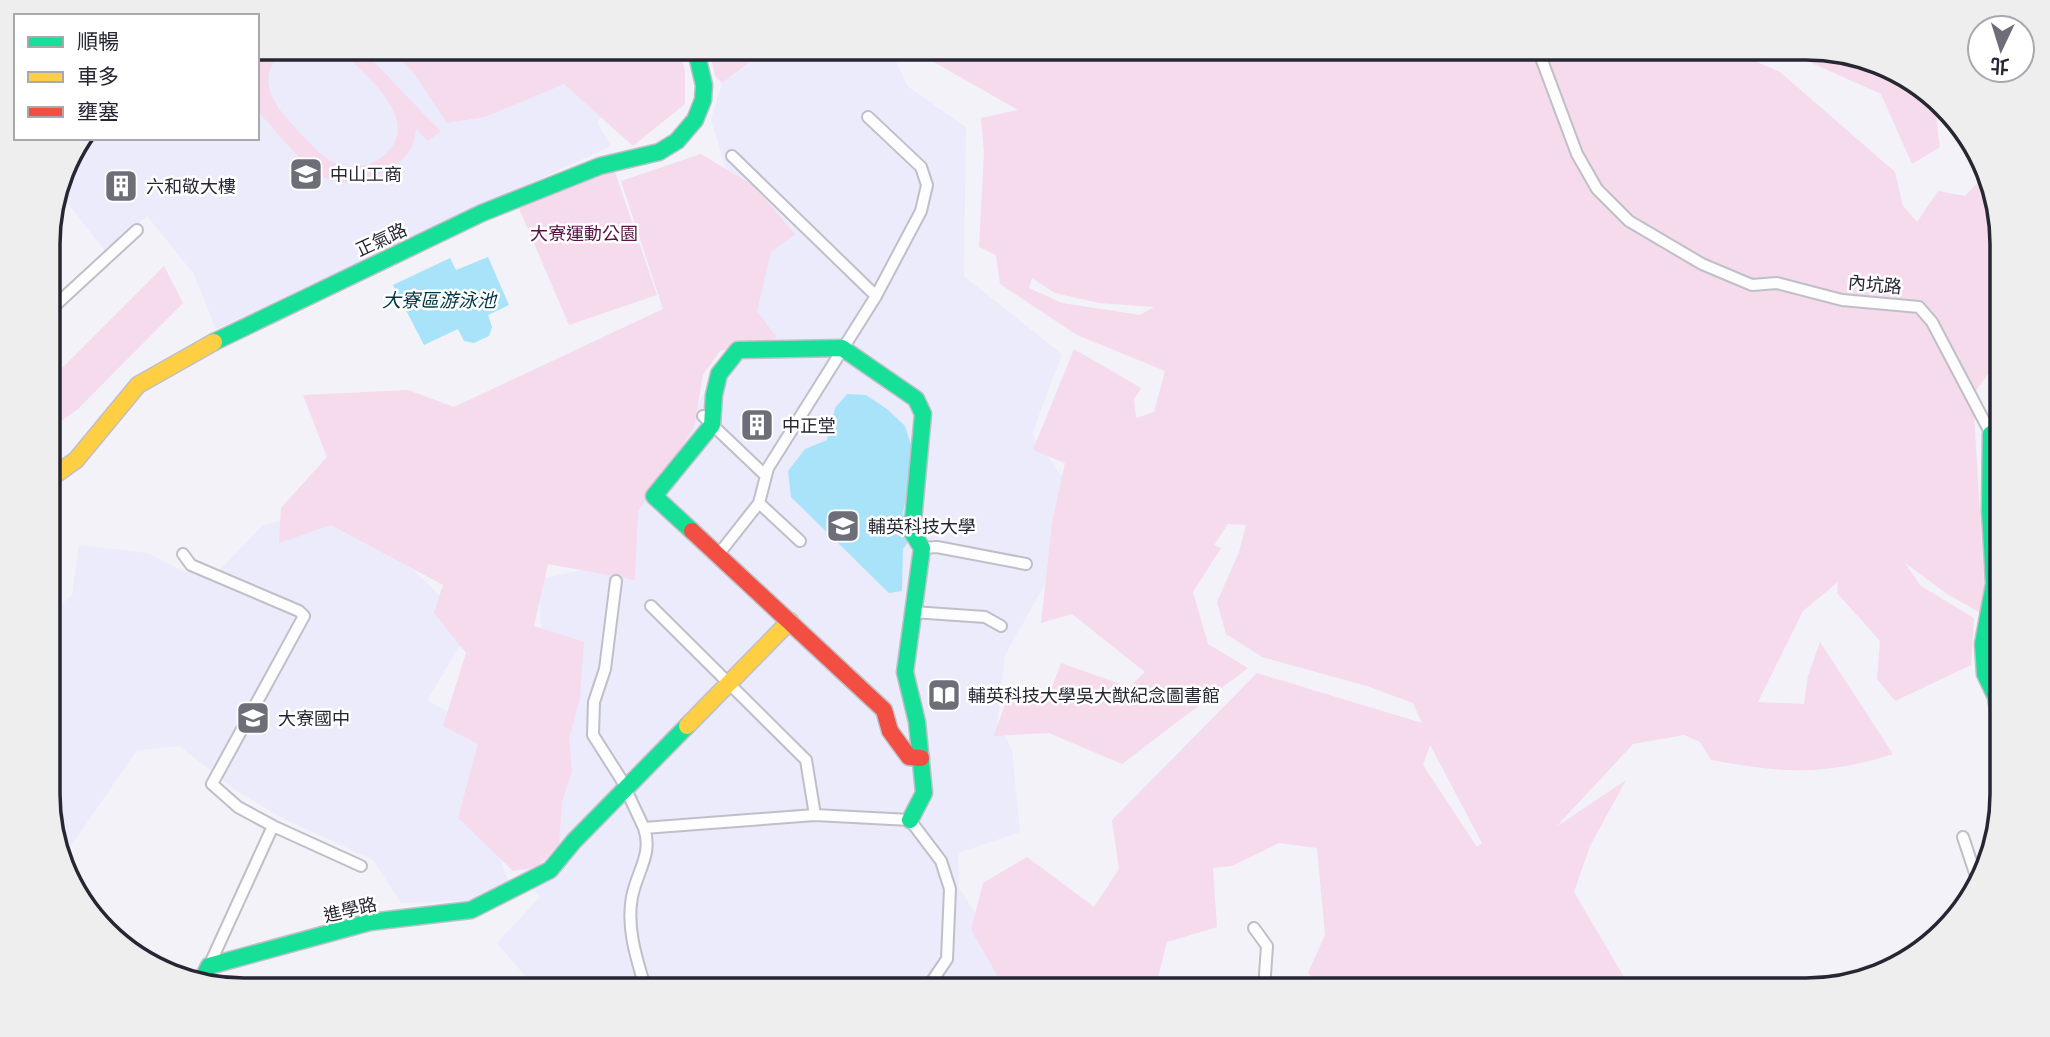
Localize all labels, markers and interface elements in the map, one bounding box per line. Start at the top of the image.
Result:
legend [14,14,259,140]
north arrow [1966,14,2036,84]
text: 順暢 [77,27,119,55]
text: 北 [1989,52,2010,80]
text: 車多 [77,62,119,90]
text: 壅塞 [77,97,119,125]
school or university icon: 中山工商 [287,155,325,193]
place label: 中山工商 [330,162,402,186]
building icon: 六和敬大樓 [102,167,140,205]
place label: 六和敬大樓 [146,174,236,198]
street label: 正氣路 [351,217,411,261]
park label: 大寮運動公園 [530,221,638,245]
street label: 內坑路 [1847,270,1903,298]
water label: 大寮區游泳池 [382,287,498,313]
building icon: 中正堂 [738,406,776,444]
place label: 中正堂 [782,413,836,437]
school or university icon: 輔英科技大學 [824,507,862,545]
place label: 輔英科技大學 [868,514,976,538]
library icon: 輔英科技大學吳大猷紀念圖書館 [925,676,963,714]
place label: 輔英科技大學吳大猷紀念圖書館 [968,683,1220,707]
school or university icon: 大寮國中 [234,699,272,737]
place label: 大寮國中 [278,706,350,730]
street label: 進學路 [321,891,379,927]

